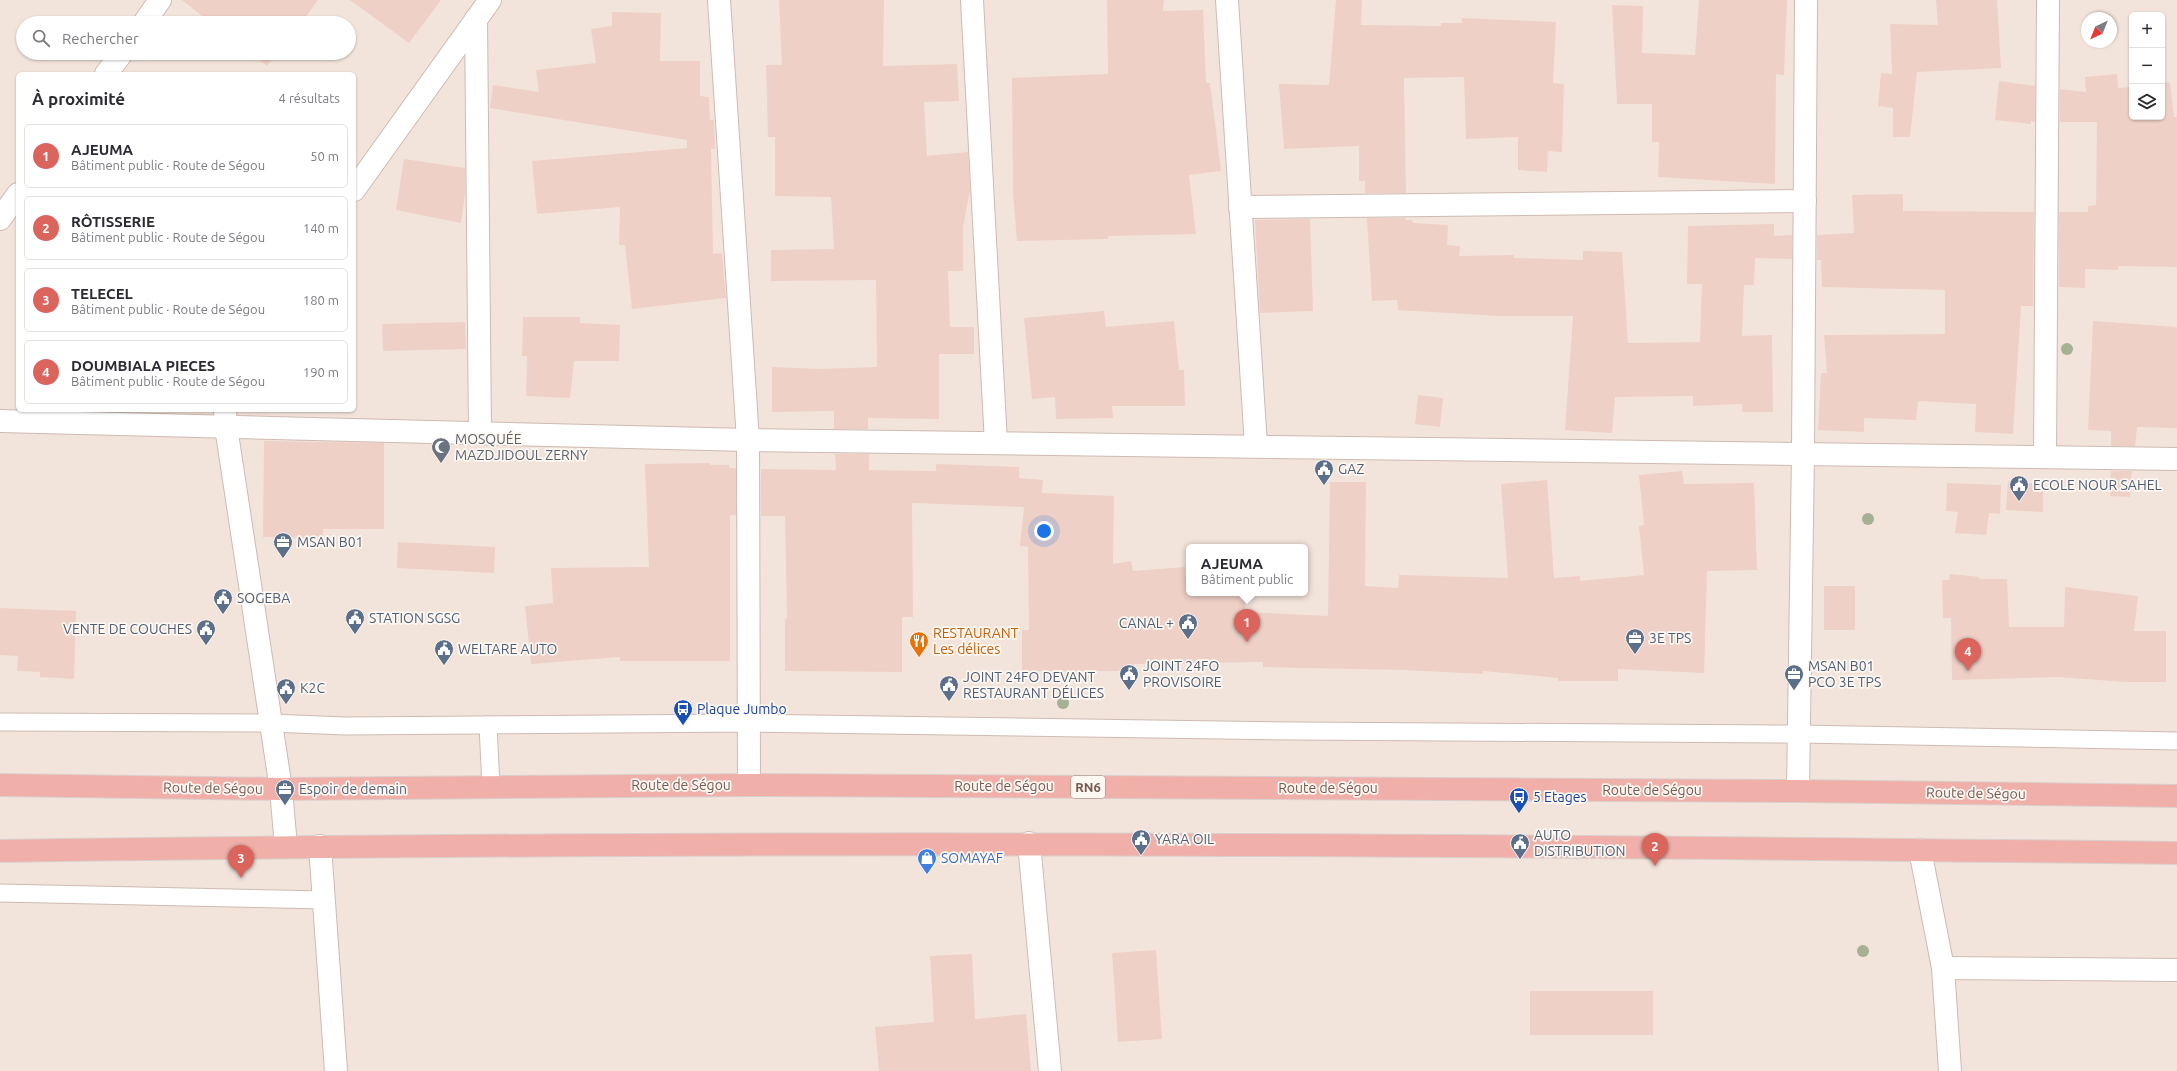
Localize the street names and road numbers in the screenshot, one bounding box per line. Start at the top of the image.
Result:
road number: RN6 [1071,776,1105,798]
street label: Route de Ségou [631,777,731,793]
street label: Route de Ségou [954,778,1054,794]
street label: Route de Ségou [163,779,263,797]
street label: Route de Ségou [1278,780,1378,796]
street label: Route de Ségou [1602,782,1702,798]
street label: Route de Ségou [1926,784,2026,802]

